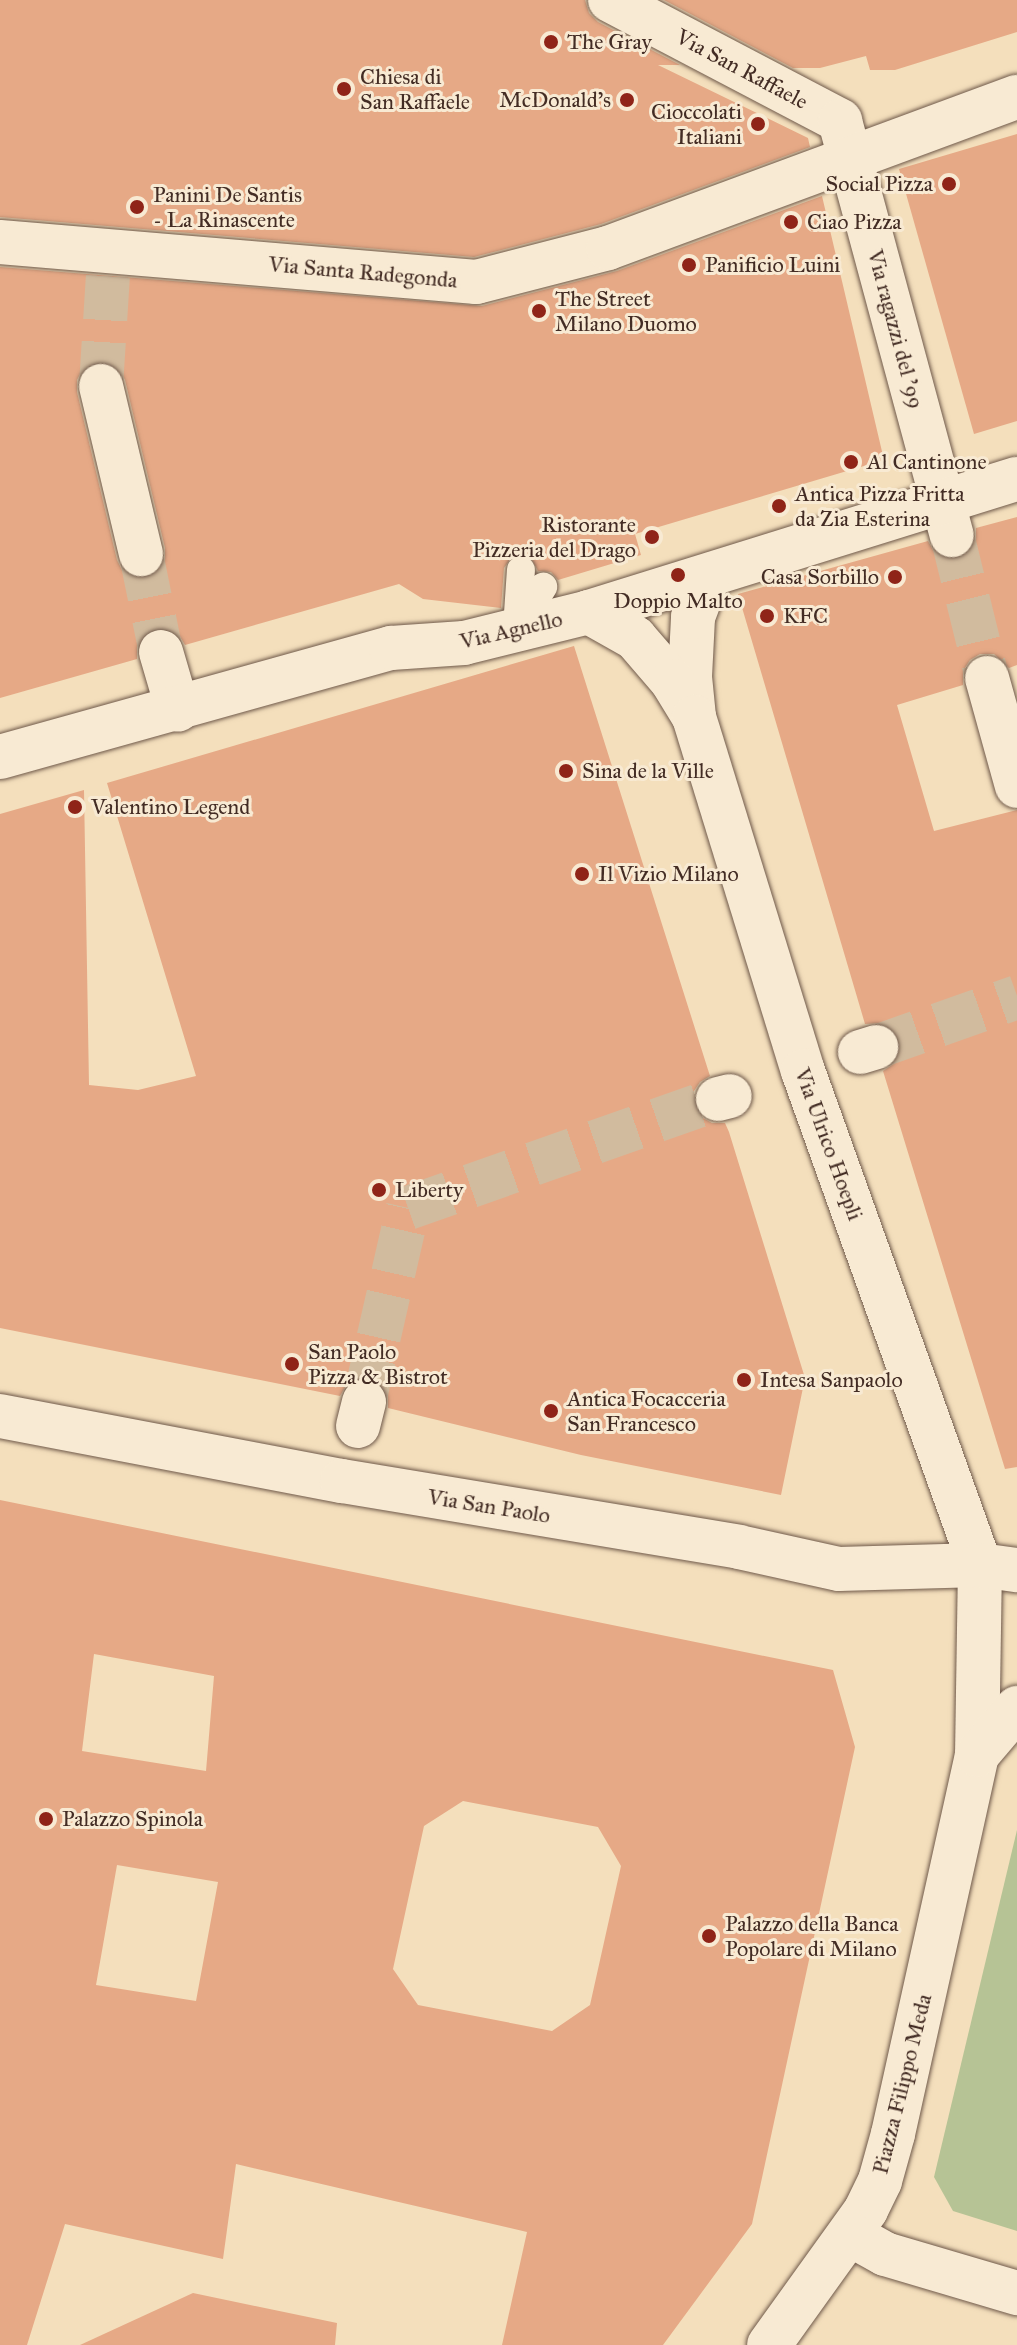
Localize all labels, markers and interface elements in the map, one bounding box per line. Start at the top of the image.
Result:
street label: Via San Raffaele [672,23,812,115]
place label: The Gray [567,29,652,55]
marker: The Gray [542,33,560,51]
place label: Chiesa di San Raffaele [360,63,470,114]
marker: Chiesa di San Raffaele [335,80,353,98]
place label: McDonald's [499,87,611,113]
marker: McDonald's [618,91,636,109]
place label: Cioccolati Italiani [651,98,742,150]
marker: Cioccolati Italiani [749,115,767,133]
place label: Social Pizza [826,171,933,197]
marker: Social Pizza [940,175,958,193]
place label: Panini De Santis - La Rinascente [153,181,302,232]
marker: Panini De Santis - La Rinascente [128,198,146,216]
place label: Ciao Pizza [807,209,902,235]
marker: Ciao Pizza [782,213,800,231]
street label: Via ragazzi del '99 [862,247,930,411]
street label: Via Santa Radegonda [267,251,459,293]
place label: Panificio Luini [705,252,840,278]
marker: Panificio Luini [680,256,698,274]
place label: The Street Milano Duomo [555,285,697,336]
marker: The Street Milano Duomo [530,302,548,320]
place label: Al Cantinone [867,449,987,475]
marker: Al Cantinone [842,453,860,471]
place label: Antica Pizza Fritta da Zia Esterina [795,480,965,532]
marker: Antica Pizza Fritta da Zia Esterina [770,497,788,515]
place label: Ristorante Pizzeria del Drago [472,511,636,562]
marker: Ristorante Pizzeria del Drago [643,528,661,546]
place label: Casa Sorbillo [761,564,879,590]
marker: Doppio Malto [669,566,687,584]
marker: Casa Sorbillo [886,568,904,586]
place label: Doppio Malto [613,588,743,614]
place label: KFC [783,603,828,629]
street label: Via Agnello [457,605,565,655]
marker: KFC [758,607,776,625]
place label: Sina de la Ville [582,758,714,784]
marker: Sina de la Ville [557,762,575,780]
place label: Valentino Legend [91,794,250,820]
marker: Valentino Legend [66,798,84,816]
place label: Il Vizio Milano [598,861,739,887]
marker: Il Vizio Milano [573,865,591,883]
street label: Via Ulrico Hoepli [789,1064,869,1224]
place label: Liberty [395,1177,463,1203]
marker: Liberty [370,1181,388,1199]
place label: San Paolo Pizza & Bistrot [308,1338,448,1390]
marker: San Paolo Pizza & Bistrot [283,1355,301,1373]
place label: Intesa Sanpaolo [760,1367,903,1393]
marker: Intesa Sanpaolo [735,1371,753,1389]
place label: Antica Focacceria San Francesco [567,1385,726,1436]
marker: Antica Focacceria San Francesco [542,1402,560,1420]
street label: Via San Paolo [426,1483,552,1529]
place label: Palazzo Spinola [62,1806,203,1832]
marker: Palazzo Spinola [37,1810,55,1828]
place label: Palazzo della Banca Popolare di Milano [725,1910,899,1962]
marker: Palazzo della Banca Popolare di Milano [700,1927,718,1945]
street label: Piazza Filippo Meda [867,1991,937,2177]

